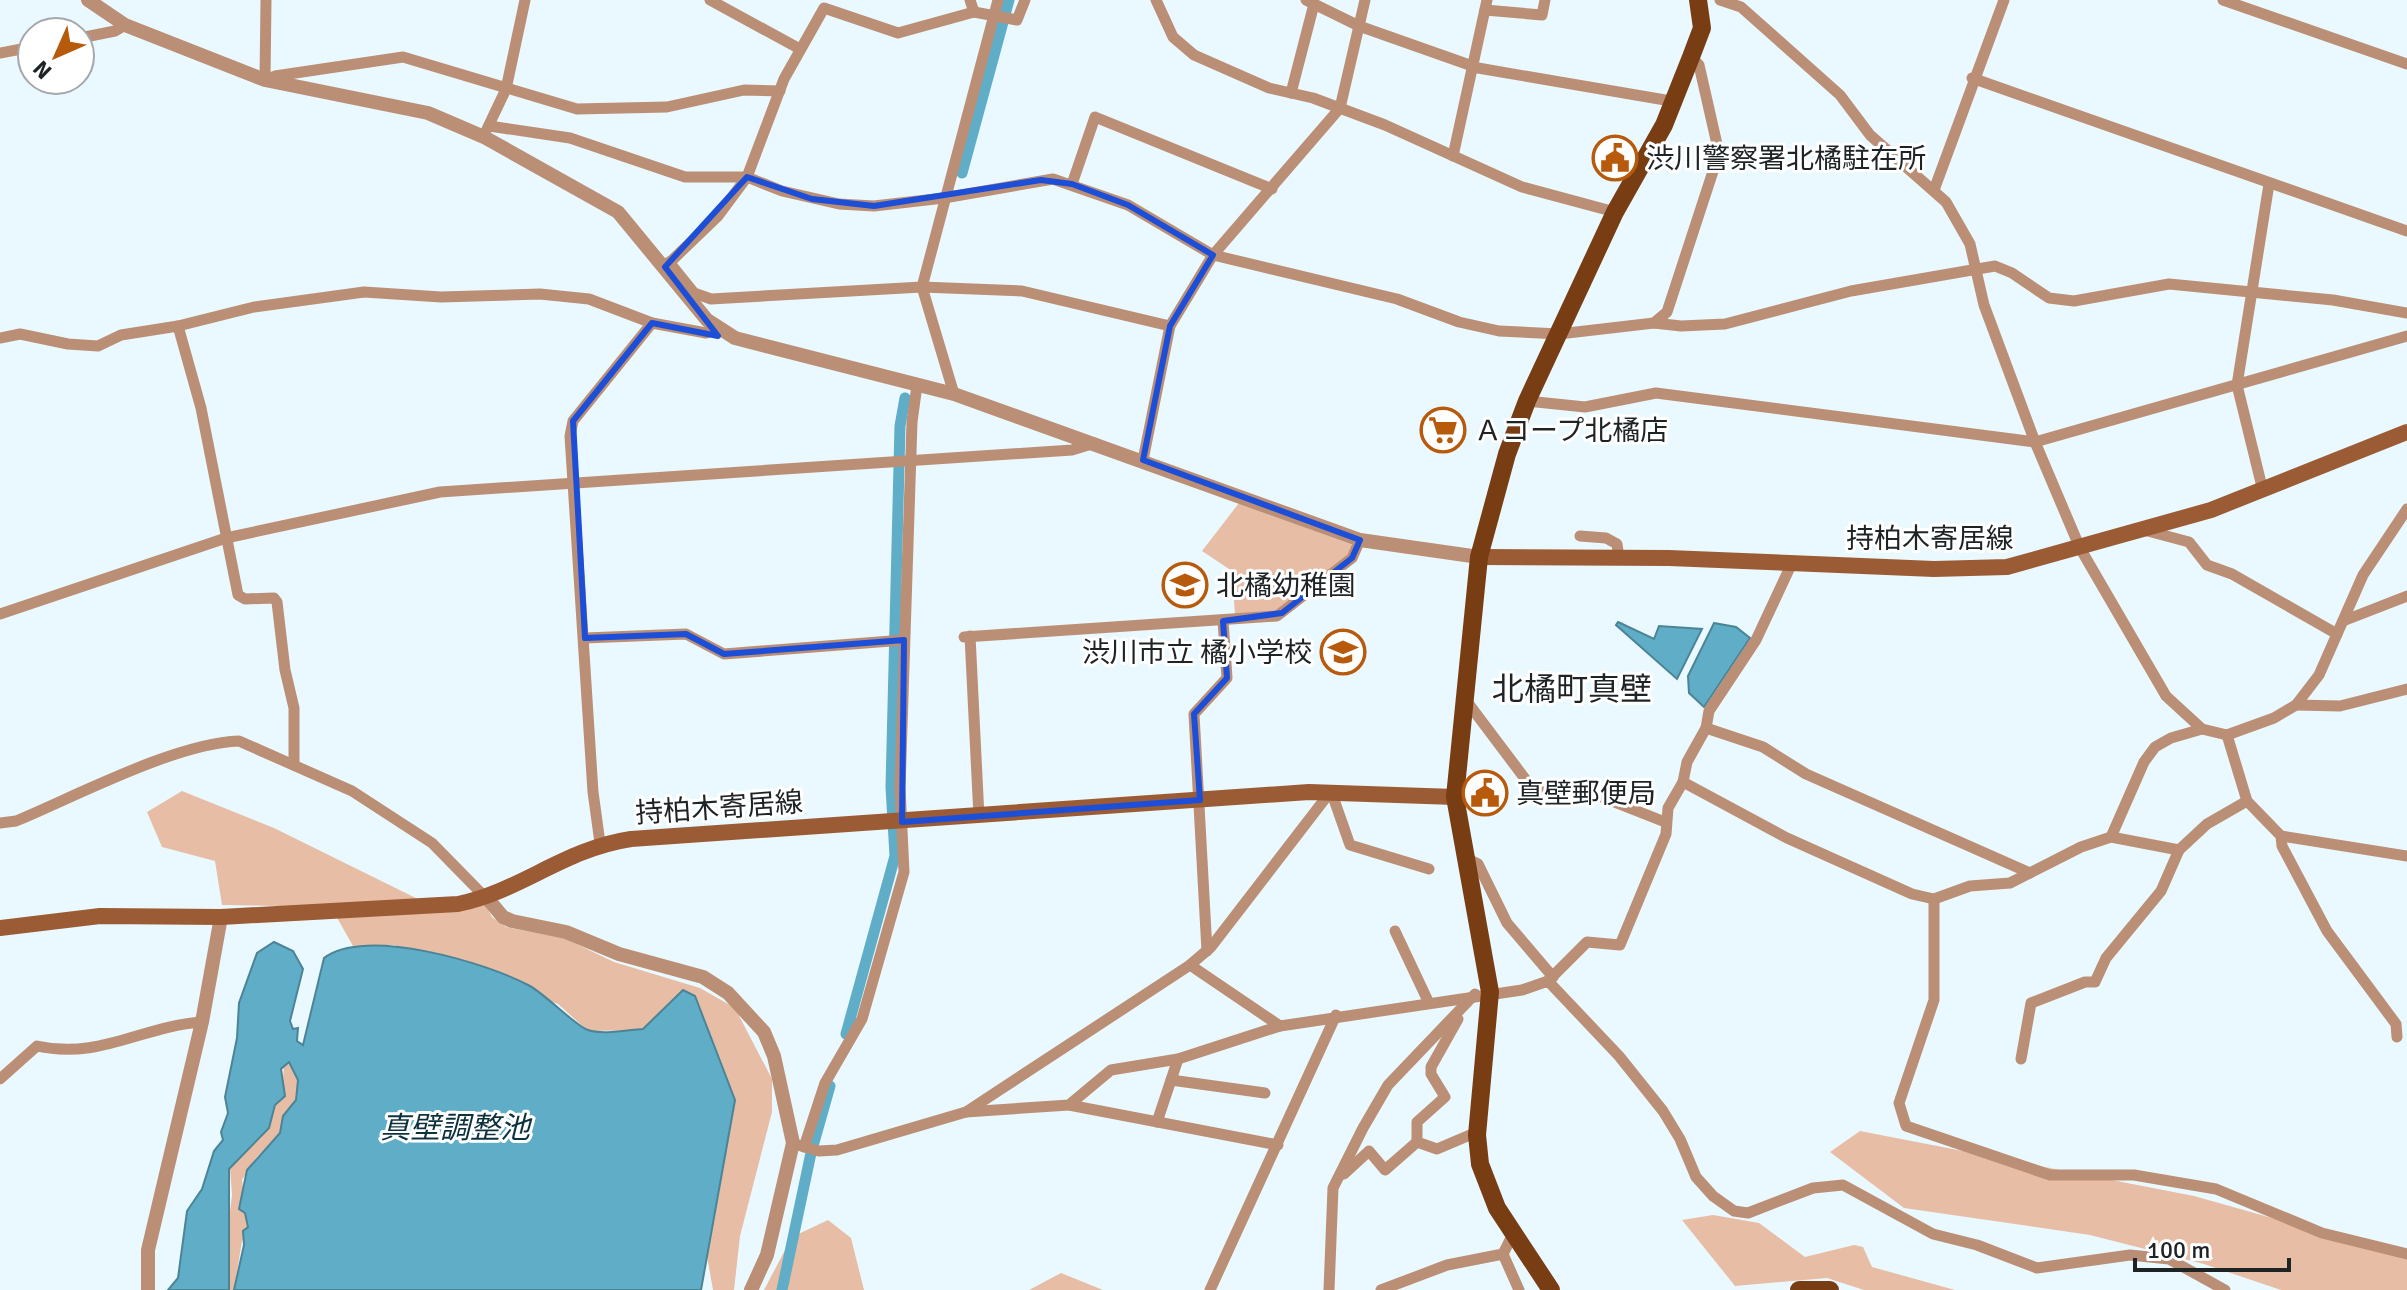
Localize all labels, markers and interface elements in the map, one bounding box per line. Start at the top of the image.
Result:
north arrow [16,16,96,96]
text: N [27,55,57,85]
public building icon: 渋川警察署北橘駐在所 [1591,134,1639,182]
place label: 渋川警察署北橘駐在所 [1646,142,1926,176]
supermarket icon: Ａコープ北橘店 [1419,406,1467,454]
place label: Ａコープ北橘店 [1474,414,1668,448]
street label: 持柏木寄居線 [1846,522,2014,556]
school or university icon: 北橘幼稚園 [1161,561,1209,609]
place label: 北橘幼稚園 [1216,569,1356,603]
school or university icon: 渋川市立 橘小学校 [1319,628,1367,676]
place label: 渋川市立 橘小学校 [1082,636,1312,670]
district label: 北橘町真壁 [1492,670,1652,709]
public building icon: 真壁郵便局 [1461,769,1509,817]
place label: 真壁郵便局 [1516,777,1656,811]
street label: 持柏木寄居線 [634,785,804,831]
water label: 真壁調整池 [380,1110,533,1147]
scale bar [2135,1222,2289,1272]
text: 100 m [2147,1235,2210,1265]

